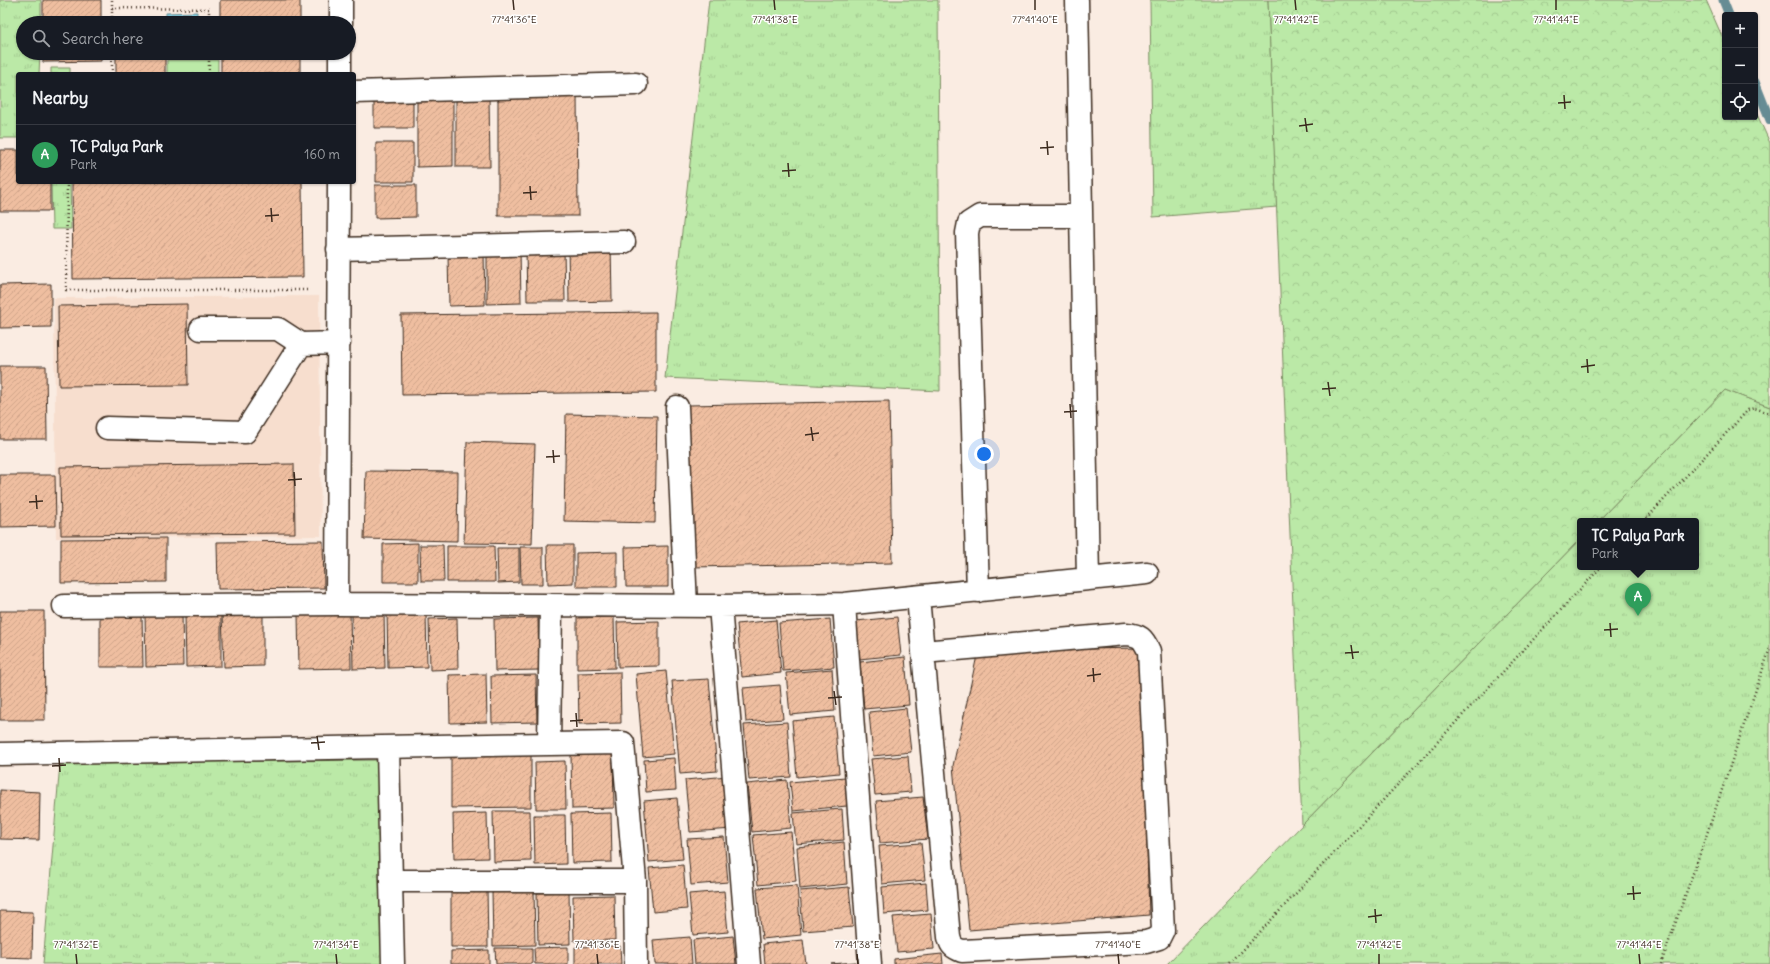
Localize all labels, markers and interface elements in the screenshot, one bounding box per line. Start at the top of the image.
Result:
map controls [1722,12,1758,120]
button: + [1722,12,1758,48]
text: 77°41'36"E [491,13,537,26]
text: 77°41'38"E [752,13,798,26]
text: 77°41'40"E [1012,13,1058,26]
text: 77°41'42"E [1274,13,1318,26]
text: 77°41'44"E [1533,13,1579,26]
search box [16,16,356,60]
icon: search [30,27,52,49]
text: Search here [62,29,143,48]
button: − [1722,48,1758,84]
button: locate [1722,84,1758,120]
text: Nearby [32,87,88,109]
text: TC Palya Park [70,137,163,156]
text: A [41,146,49,163]
text: 160 m [304,146,340,163]
text: Park [70,156,97,173]
your location [974,444,994,464]
popup [1577,518,1699,570]
text: TC Palya Park [1591,526,1685,545]
text: Park [1591,545,1618,562]
pin: A [1625,583,1651,616]
text: 77°41'32"E [54,938,99,951]
text: 77°41'34"E [313,938,359,951]
text: 77°41'36"E [574,938,620,951]
text: 77°41'38"E [834,938,880,951]
text: 77°41'40"E [1095,938,1141,951]
text: 77°41'42"E [1357,938,1401,951]
text: 77°41'44"E [1616,938,1662,951]

